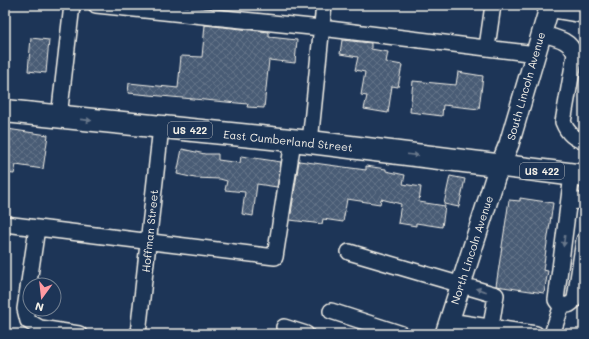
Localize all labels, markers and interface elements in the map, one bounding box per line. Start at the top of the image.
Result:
street label: South Lincoln Avenue [503,30,548,142]
one-way arrow [79,117,92,123]
road number: US 422 [168,122,212,138]
street label: East Cumberland Street [223,126,354,155]
one-way arrow [407,152,420,158]
road number: US 422 [520,163,564,179]
street label: Hoffman Street [138,189,161,273]
street label: North Lincoln Avenue [447,193,496,306]
one-way arrow [561,235,567,247]
north arrow [22,277,62,317]
one-way arrow [474,287,486,293]
text: N [33,299,45,315]

